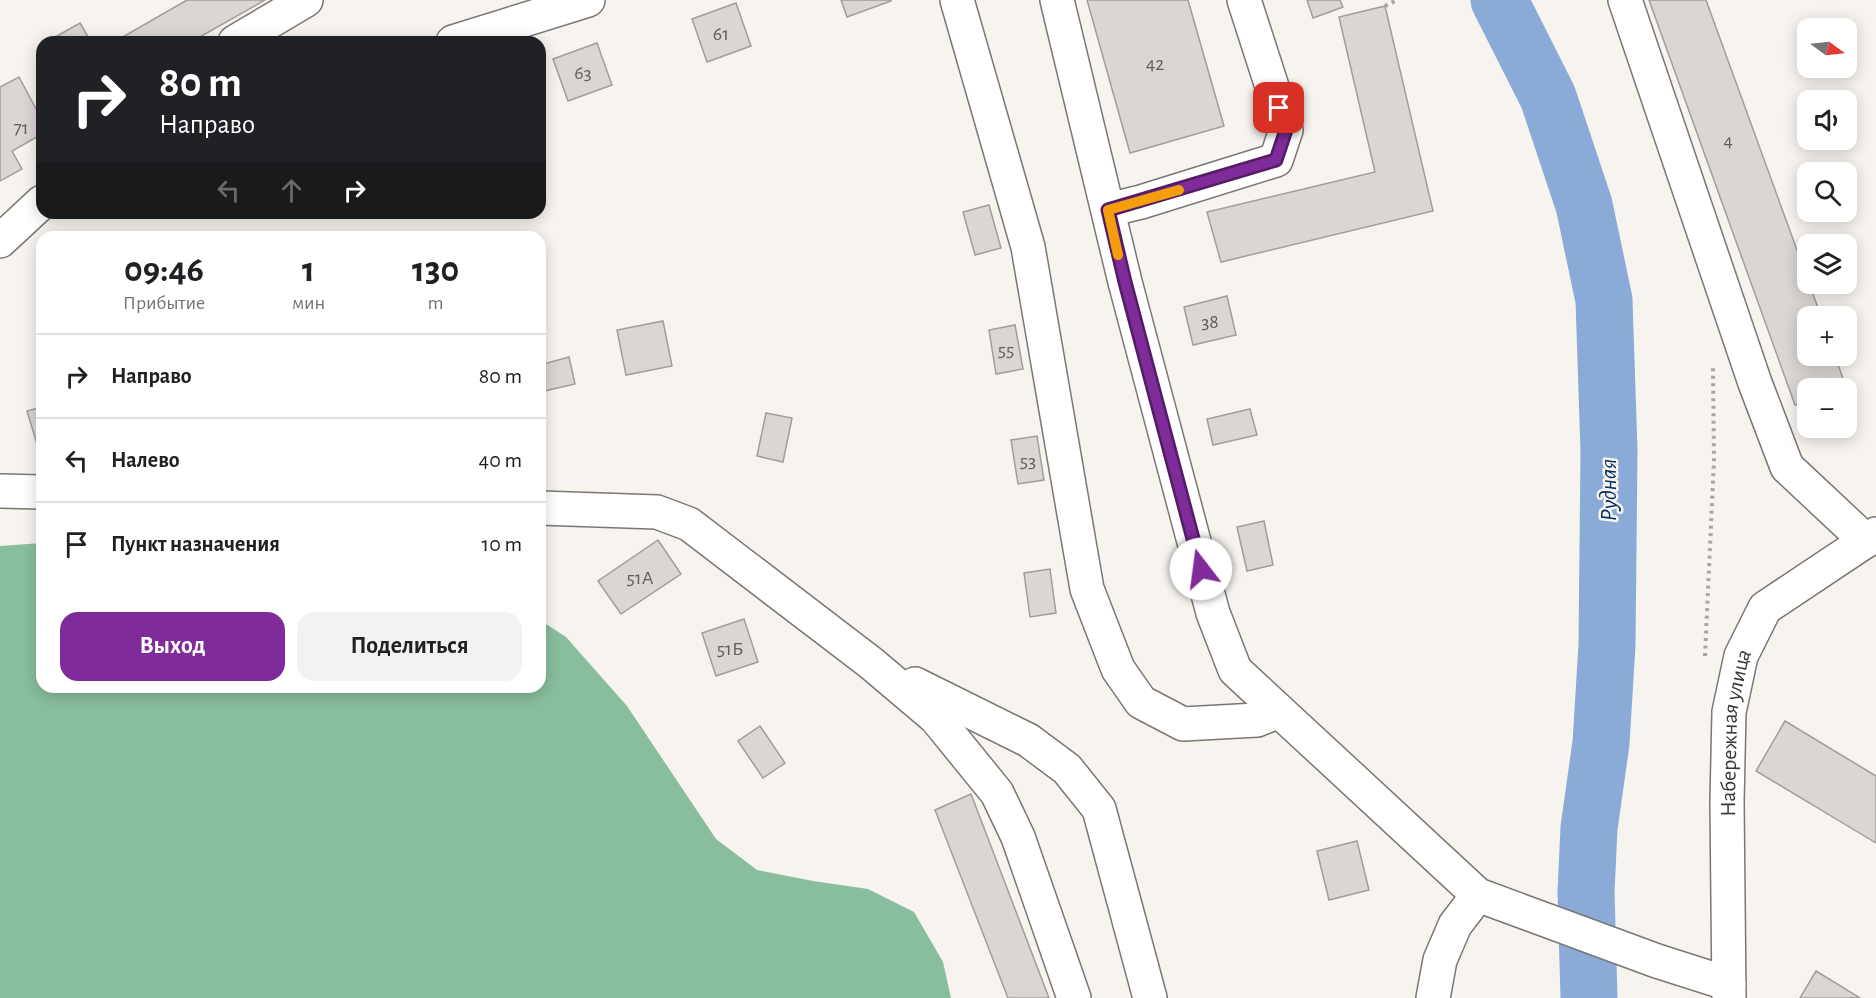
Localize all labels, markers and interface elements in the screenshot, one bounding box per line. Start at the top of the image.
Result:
north arrow [1797,18,1857,78]
map controls [1797,18,1857,438]
house number: 61 [713,24,729,44]
house number: 42 [1146,54,1164,74]
icon: right [60,60,138,138]
text: 80 m [159,62,242,104]
house number: 63 [574,63,592,83]
pin [1253,82,1304,133]
button: sound [1797,90,1857,150]
icon: arrive [1262,91,1295,124]
text: Направо [159,111,255,138]
house number: 71 [13,118,29,138]
house number: 4 [1723,131,1733,151]
button: search [1797,162,1857,222]
icon: left [212,174,245,207]
icon: ahead [275,174,308,207]
icon: right [338,174,371,207]
button: layers [1797,234,1857,294]
text: 09:46 [124,252,204,288]
text: 1 [302,252,315,288]
text: 130 [412,252,459,288]
text: Прибытие [123,293,205,313]
text: мин [292,293,325,313]
text: m [428,293,444,313]
button: + [1797,306,1857,366]
house number: 38 [1201,312,1219,332]
house number: 55 [998,340,1014,360]
icon: right [60,360,93,393]
text: Направо [111,365,192,387]
text: 80 m [479,365,522,387]
button: − [1797,378,1857,438]
icon: left [60,444,93,477]
text: Налево [111,449,180,471]
text: 40 m [479,449,522,471]
house number: 53 [1020,451,1036,471]
water label: Рудная [1597,459,1621,521]
icon: arrive [60,528,93,561]
text: Пункт назначения [111,533,280,555]
text: 10 m [482,533,522,555]
position arrow [1169,537,1233,601]
house number: 51А [627,568,654,588]
button: Выход [60,612,285,681]
button: Поделиться [297,612,522,681]
house number: 51Б [717,639,743,659]
street label: Набережная улица [1717,645,1755,817]

